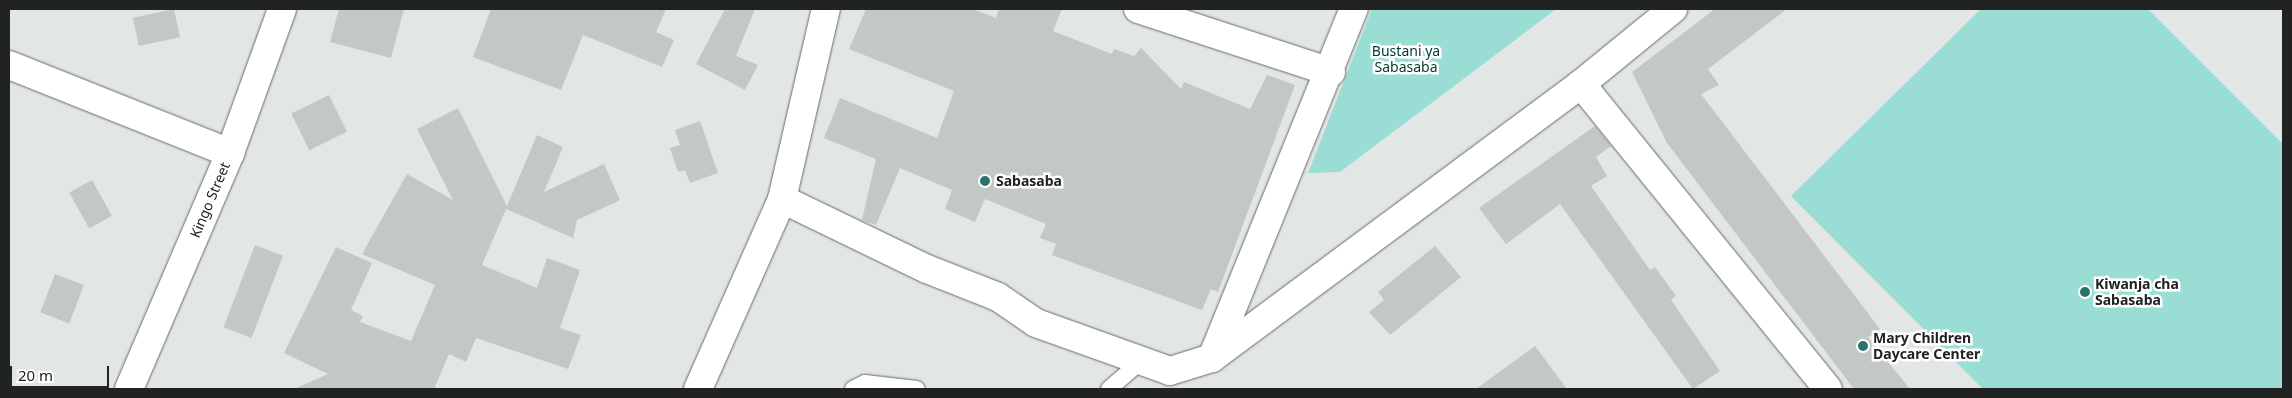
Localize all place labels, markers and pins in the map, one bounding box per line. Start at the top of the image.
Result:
place label: Sabasaba [996,173,1062,189]
marker: Sabasaba [978,174,992,188]
place label: Kiwanja cha Sabasaba [2095,276,2179,308]
marker: Kiwanja cha Sabasaba [2079,286,2091,298]
place label: Mary Children Daycare Center [1873,330,1980,362]
marker: Mary Children Daycare Center [1857,340,1869,352]

